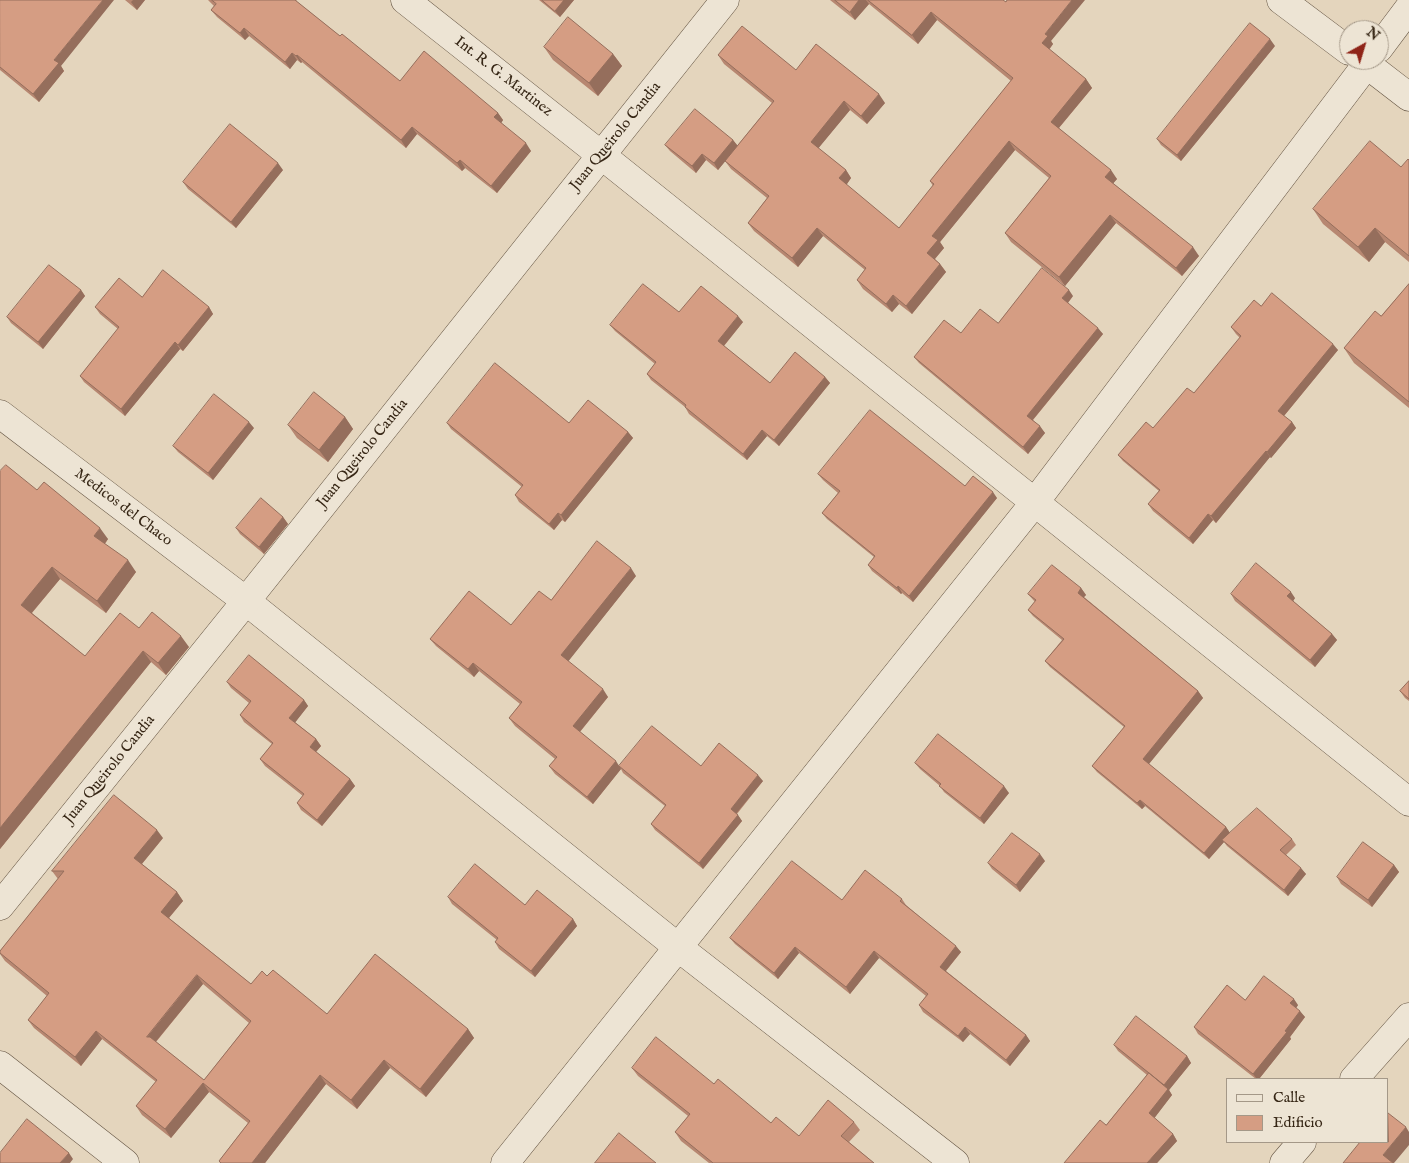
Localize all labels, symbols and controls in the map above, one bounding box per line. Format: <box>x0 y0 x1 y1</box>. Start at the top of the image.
north arrow <box>1339 20 1389 70</box>
text: N <box>1362 23 1383 45</box>
street label: Int. R. G. Martinez <box>450 33 556 121</box>
street label: Juan Queirolo Candia <box>567 79 665 195</box>
street label: Juan Queirolo Candia <box>314 396 412 512</box>
street label: Medicos del Chaco <box>71 465 175 551</box>
street label: Juan Queirolo Candia <box>61 712 159 828</box>
legend <box>1226 1078 1389 1143</box>
text: Calle <box>1273 1088 1305 1107</box>
text: Edificio <box>1273 1113 1323 1132</box>

